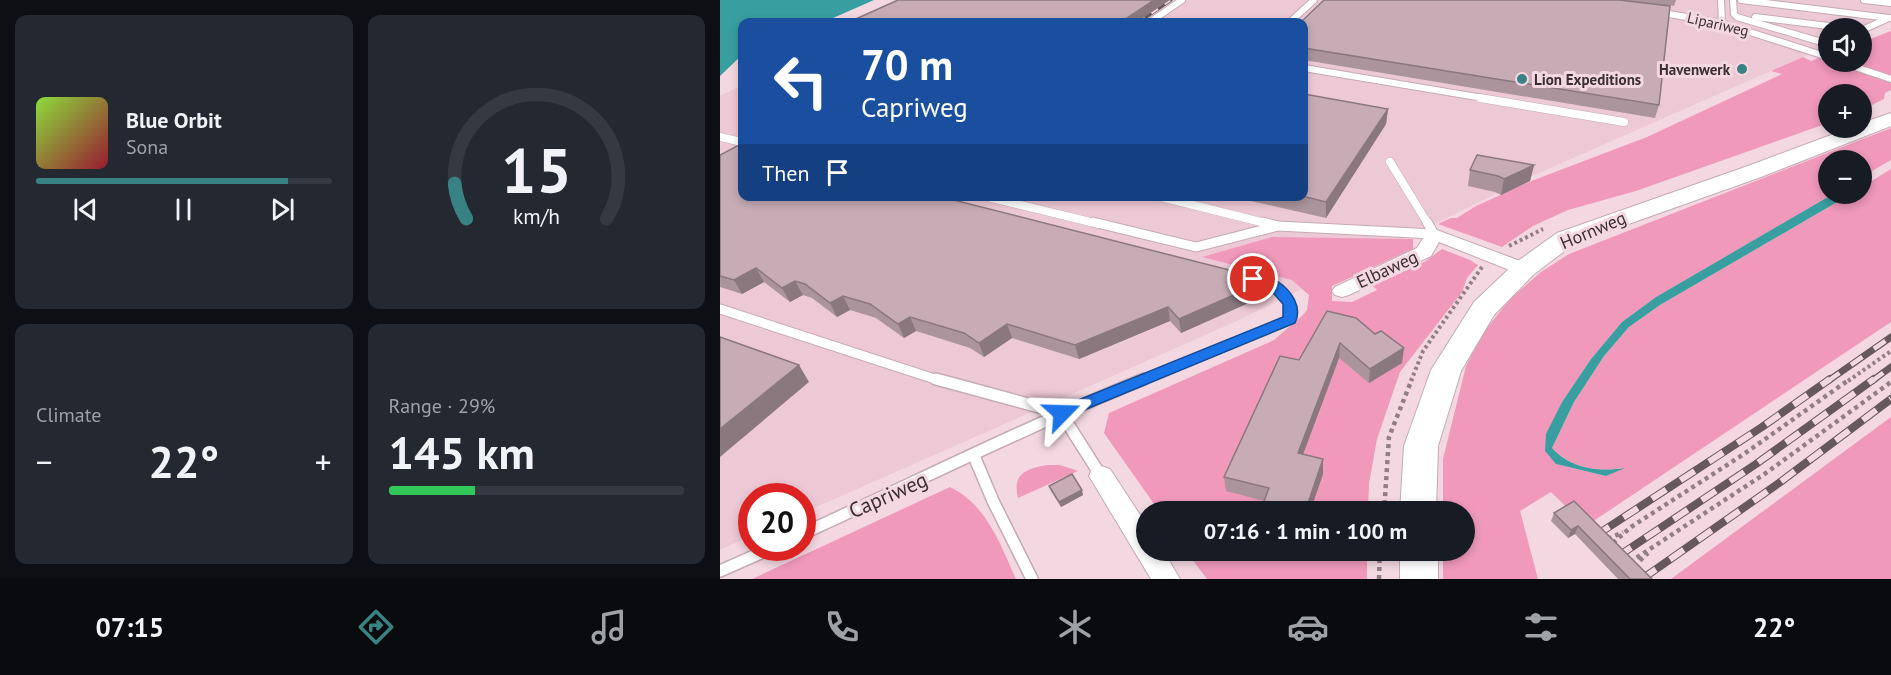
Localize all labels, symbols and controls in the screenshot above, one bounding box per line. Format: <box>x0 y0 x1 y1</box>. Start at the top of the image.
street label: Lipariweg <box>1685 8 1751 40</box>
map controls <box>1818 18 1872 204</box>
button: sound <box>1818 18 1872 72</box>
text: 70 m <box>861 37 953 92</box>
icon: left <box>762 42 840 120</box>
place label: Havenwerk <box>1659 60 1731 79</box>
marker: Havenwerk <box>1735 62 1749 76</box>
place label: Lion Expeditions <box>1534 70 1641 89</box>
marker: Lion Expeditions <box>1515 72 1529 86</box>
button: + <box>1818 84 1872 138</box>
text: Capriweg <box>861 90 968 124</box>
text: Blue Orbit <box>126 106 222 134</box>
text: 15 <box>501 129 572 210</box>
text: Sona <box>126 134 168 160</box>
button: − <box>1818 150 1872 204</box>
icon: arrive <box>821 156 854 189</box>
text: Then <box>762 159 809 187</box>
icon: previous <box>69 193 102 226</box>
icon: pause <box>167 193 200 226</box>
icon: next <box>266 193 299 226</box>
text: km/h <box>513 202 560 230</box>
street label: Hornweg <box>1557 206 1629 254</box>
street label: Elbaweg <box>1353 245 1421 293</box>
pin <box>1227 253 1278 304</box>
icon: arrive <box>1236 262 1269 295</box>
position arrow <box>1030 381 1094 445</box>
text: Range · 29% <box>389 393 495 419</box>
text: Climate <box>36 402 102 428</box>
text: 145 km <box>389 423 535 481</box>
text: 22° <box>148 432 219 490</box>
text: − <box>36 440 53 483</box>
text: + <box>315 440 331 483</box>
street label: Capriweg <box>845 466 931 524</box>
speed limit sign: 20 <box>738 483 816 561</box>
text: 07:16 · 1 min · 100 m <box>1204 517 1407 545</box>
icon: directions <box>355 606 397 648</box>
icon: music <box>588 606 630 648</box>
icon: phone <box>821 606 863 648</box>
icon: climate <box>1054 606 1096 648</box>
icon: car <box>1287 606 1329 648</box>
icon: filters <box>1520 606 1562 648</box>
text: 07:15 <box>96 610 164 644</box>
text: 22° <box>1753 610 1795 644</box>

